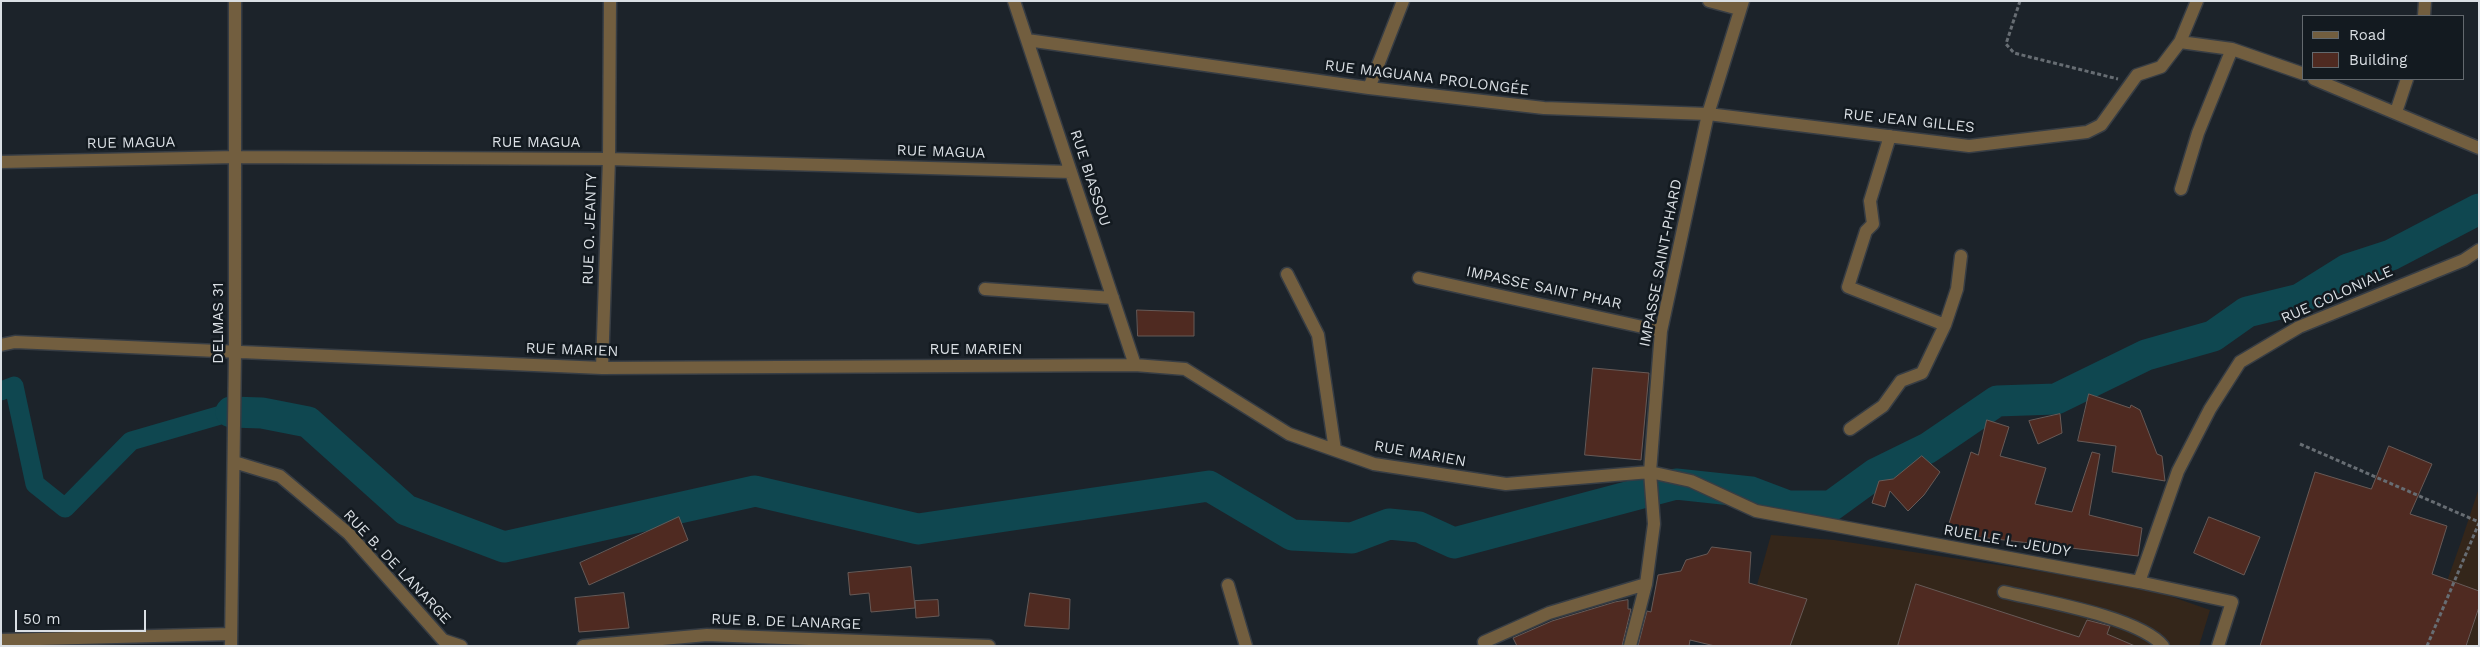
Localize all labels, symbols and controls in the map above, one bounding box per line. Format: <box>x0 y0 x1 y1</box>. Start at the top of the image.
legend <box>2302 15 2465 80</box>
text: Road <box>2349 26 2386 44</box>
text: Building <box>2349 51 2407 69</box>
street label: RUE MAGUANA PROLONGÉE <box>1324 57 1530 99</box>
street label: RUE JEAN GILLES <box>1843 105 1975 137</box>
street label: RUE BIASSOU <box>1066 127 1114 229</box>
street label: RUE MAGUA <box>87 133 175 153</box>
street label: RUE MAGUA <box>492 134 580 152</box>
street label: RUE MAGUA <box>896 141 986 163</box>
street label: RUE O. JEANTY <box>579 173 601 285</box>
street label: IMPASSE SAINT-PHARD <box>1636 178 1686 348</box>
street label: RUE COLONIALE <box>2278 262 2396 328</box>
street label: IMPASSE SAINT PHAR <box>1465 263 1623 313</box>
street label: DELMAS 31 <box>210 282 228 364</box>
street label: RUE MARIEN <box>525 339 619 361</box>
street label: RUE MARIEN <box>930 341 1022 359</box>
street label: RUE MARIEN <box>1373 437 1467 471</box>
street label: RUE B. DE LANARGE <box>339 506 455 628</box>
street label: RUELLE L. JEUDY <box>1942 521 2072 561</box>
scale bar <box>18 600 149 632</box>
text: 50 m <box>23 610 60 628</box>
street label: RUE B. DE LANARGE <box>711 610 861 634</box>

